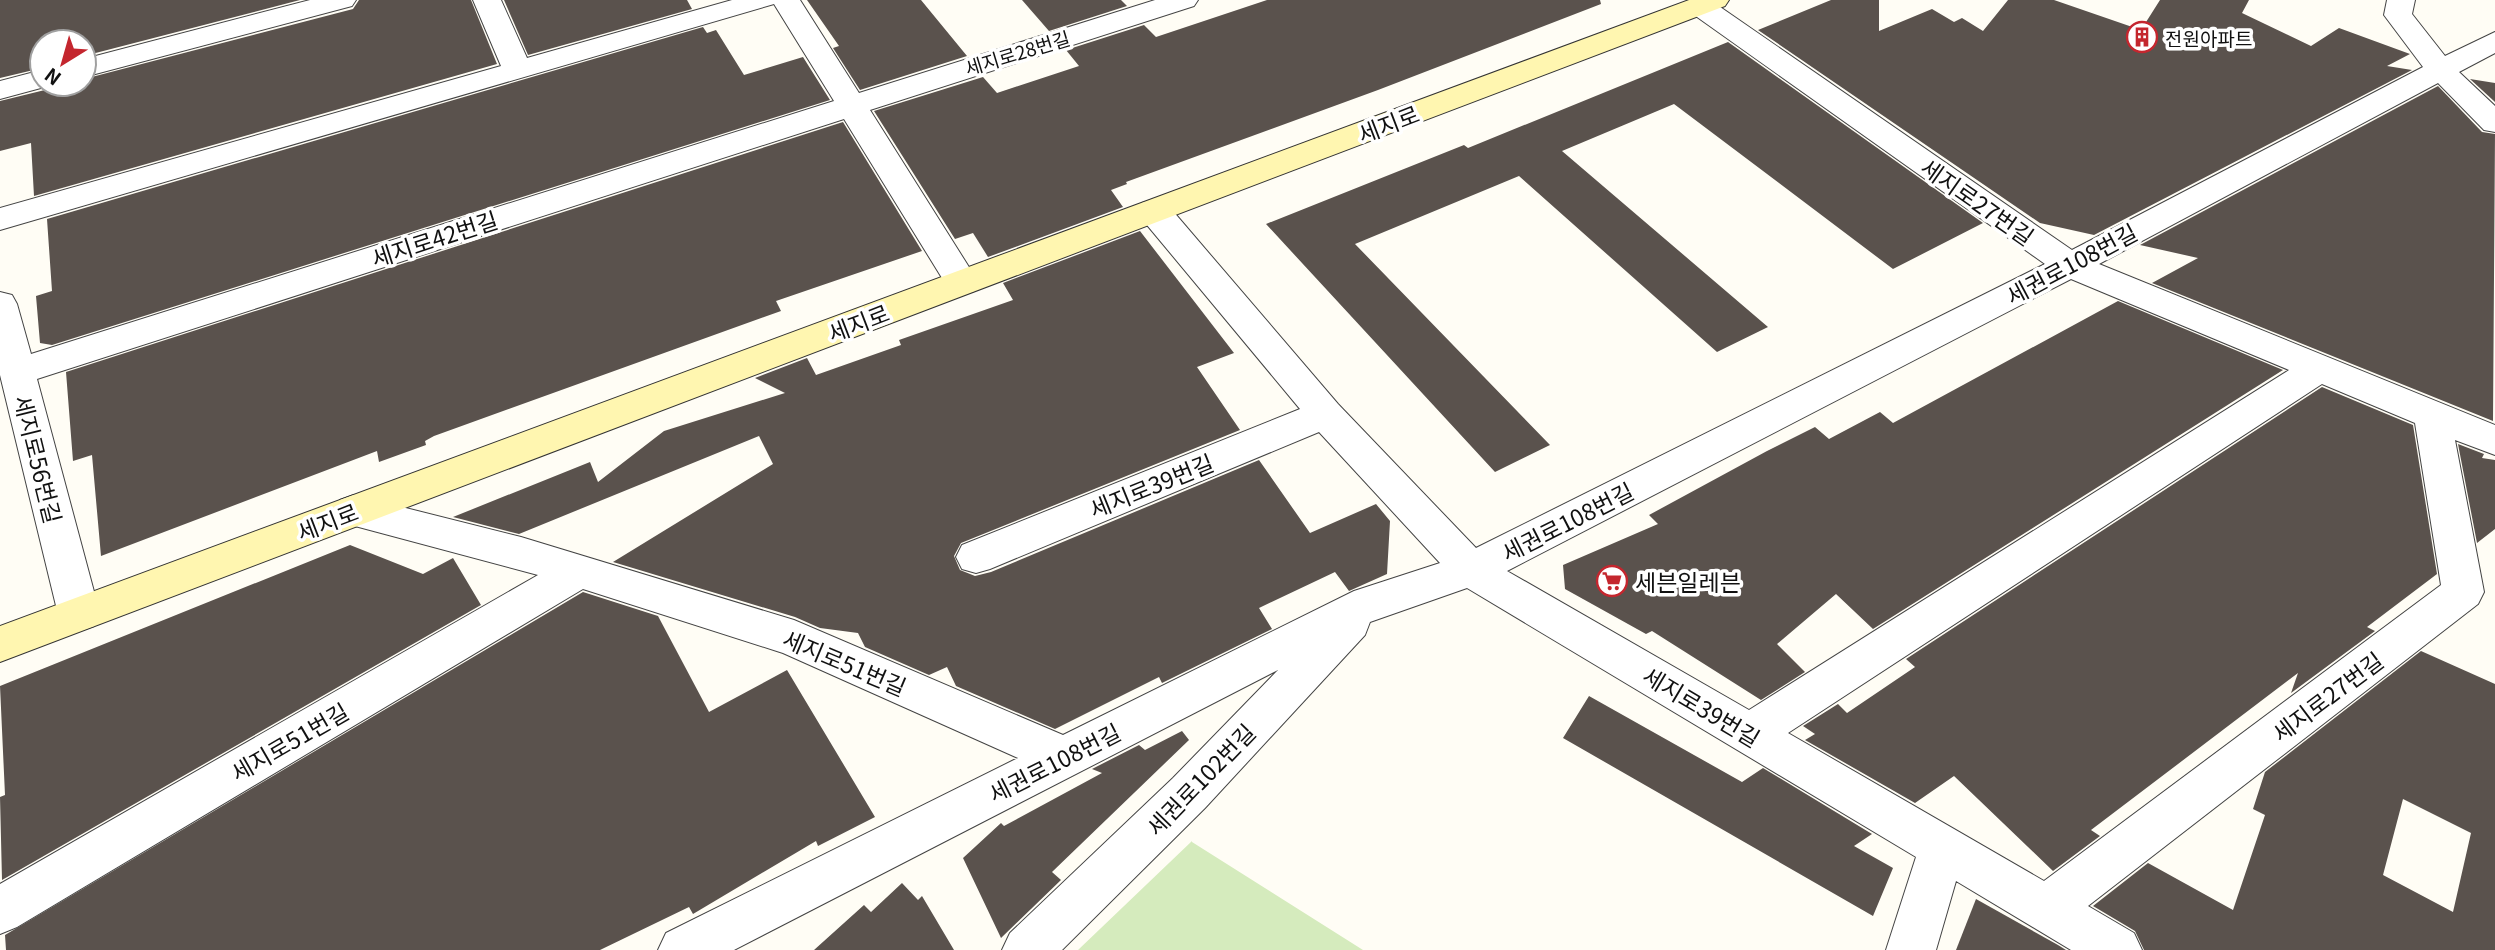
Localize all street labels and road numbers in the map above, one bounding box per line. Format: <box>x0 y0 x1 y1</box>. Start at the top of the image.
street label: 세지로28번길 <box>961 23 1073 81</box>
street label: 세지로 <box>1352 96 1424 150</box>
street label: 세지로27번길 <box>1914 149 2042 253</box>
street label: 세지로42번길 <box>366 202 502 274</box>
street label: 세권로108번길 <box>1999 214 2143 312</box>
street label: 세지로 <box>822 295 894 349</box>
street label: 세지로56번길 <box>7 391 71 527</box>
street label: 세지로39번길 <box>1084 445 1218 525</box>
street label: 세권로108번길 <box>1495 473 1639 569</box>
street label: 세지로 <box>291 494 363 548</box>
street label: 세지로51번길 <box>778 621 912 703</box>
street label: 세지로27번길 <box>2264 643 2390 749</box>
street label: 세지로39번길 <box>1637 658 1767 754</box>
street label: 세지로51번길 <box>224 693 354 789</box>
street label: 세권로108번길 <box>982 714 1126 810</box>
street label: 세권로102번길 <box>1138 715 1262 843</box>

